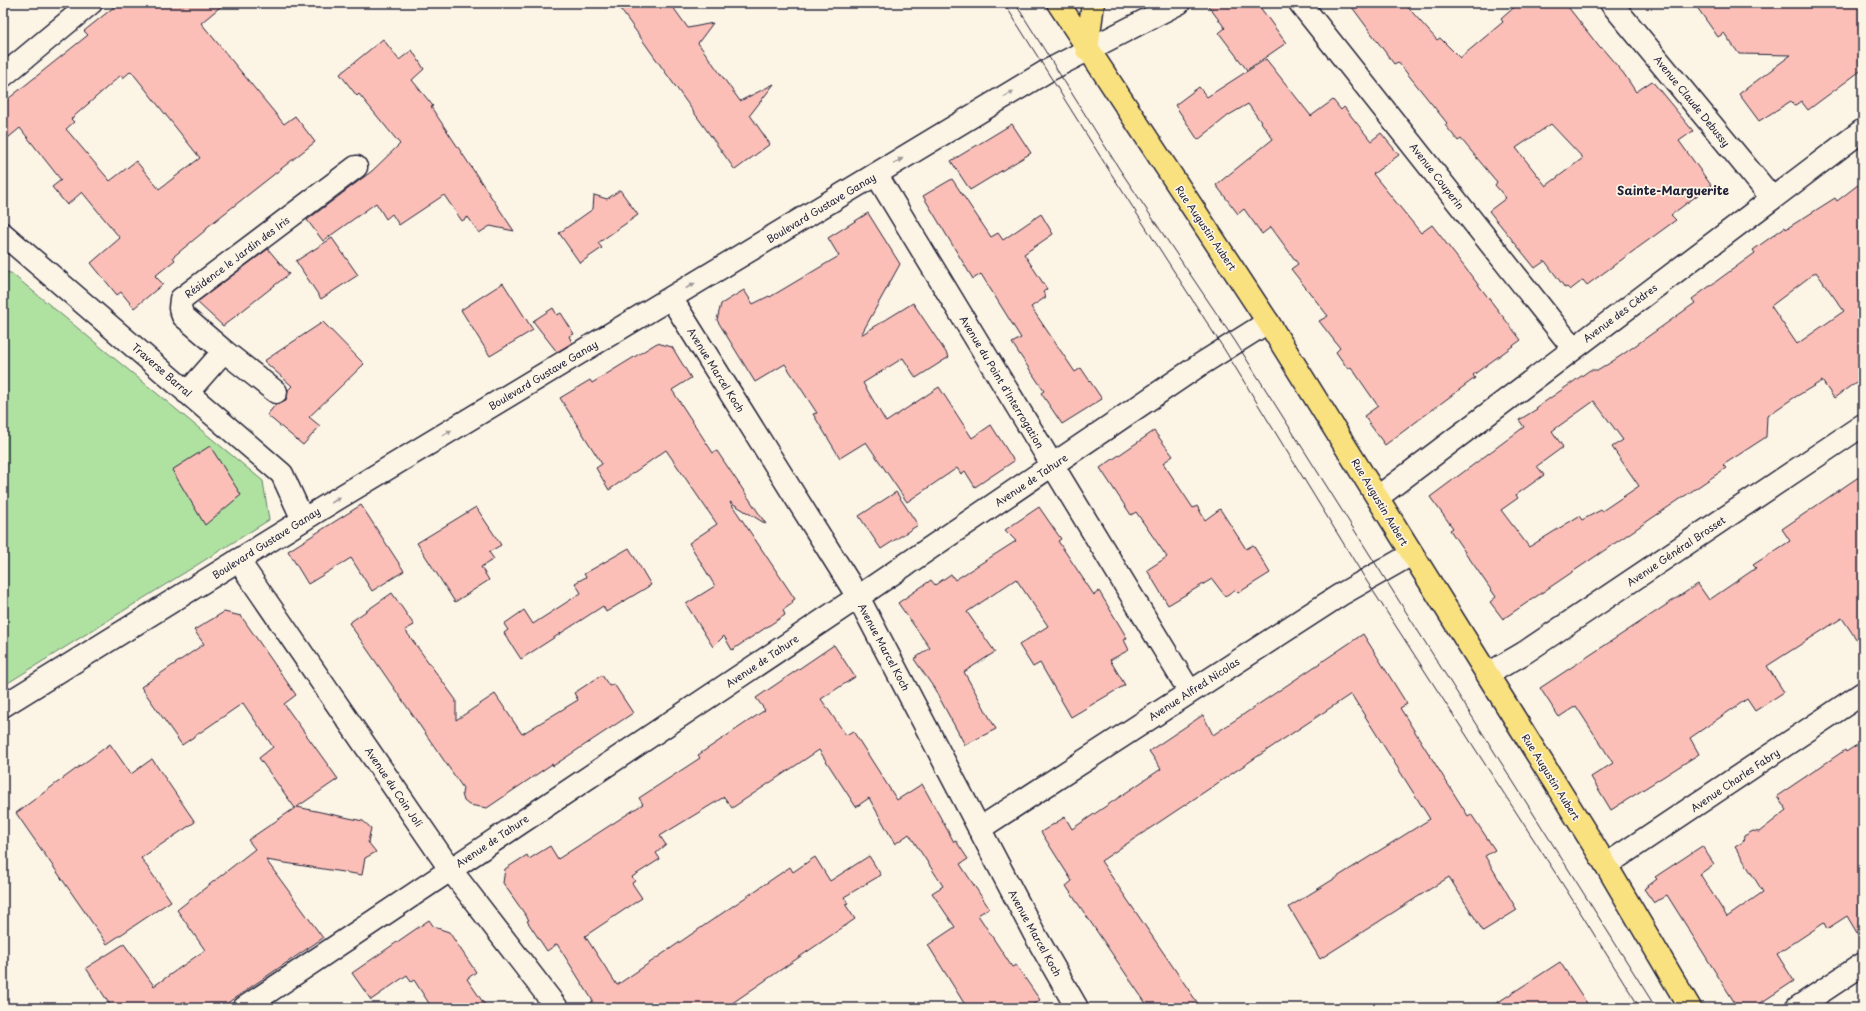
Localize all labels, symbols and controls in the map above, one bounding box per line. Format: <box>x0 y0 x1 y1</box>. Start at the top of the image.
street label: Avenue Claude Debussy <box>1651 52 1734 150</box>
one-way arrow <box>1003 91 1015 98</box>
street label: Avenue Couperin <box>1407 139 1468 212</box>
one-way arrow <box>892 158 904 165</box>
street label: Boulevard Gustave Ganay <box>763 169 878 246</box>
district label: Sainte-Marguerite <box>1617 181 1729 199</box>
street label: Rue Augustin Aubert <box>1172 182 1240 273</box>
street label: Résidence le Jardin des Iris <box>181 212 293 301</box>
street label: Avenue des Cèdres <box>1579 279 1660 345</box>
one-way arrow <box>684 282 696 289</box>
street label: Avenue du Point d'Interrogation <box>957 313 1048 451</box>
street label: Avenue Marcel Koch <box>684 325 749 415</box>
street label: Boulevard Gustave Ganay <box>485 336 600 413</box>
street label: Traverse Barral <box>129 339 196 400</box>
one-way arrow <box>441 429 453 436</box>
street label: Avenue de Tahure <box>991 449 1071 510</box>
street label: Rue Augustin Aubert <box>1348 455 1412 548</box>
one-way arrow <box>331 496 341 504</box>
street label: Boulevard Gustave Ganay <box>209 503 323 582</box>
street label: Avenue Général Brosset <box>1623 512 1728 589</box>
street label: Avenue Marcel Koch <box>855 600 914 693</box>
street label: Avenue de Tahure <box>722 630 802 691</box>
street label: Avenue Alfred Nicolas <box>1145 653 1243 724</box>
street label: Rue Augustin Aubert <box>1519 731 1584 823</box>
street label: Avenue du Coin Joli <box>362 744 427 830</box>
street label: Avenue Charles Fabry <box>1687 744 1782 815</box>
street label: Avenue de Tahure <box>452 810 532 871</box>
street label: Avenue Marcel Koch <box>1005 887 1066 979</box>

